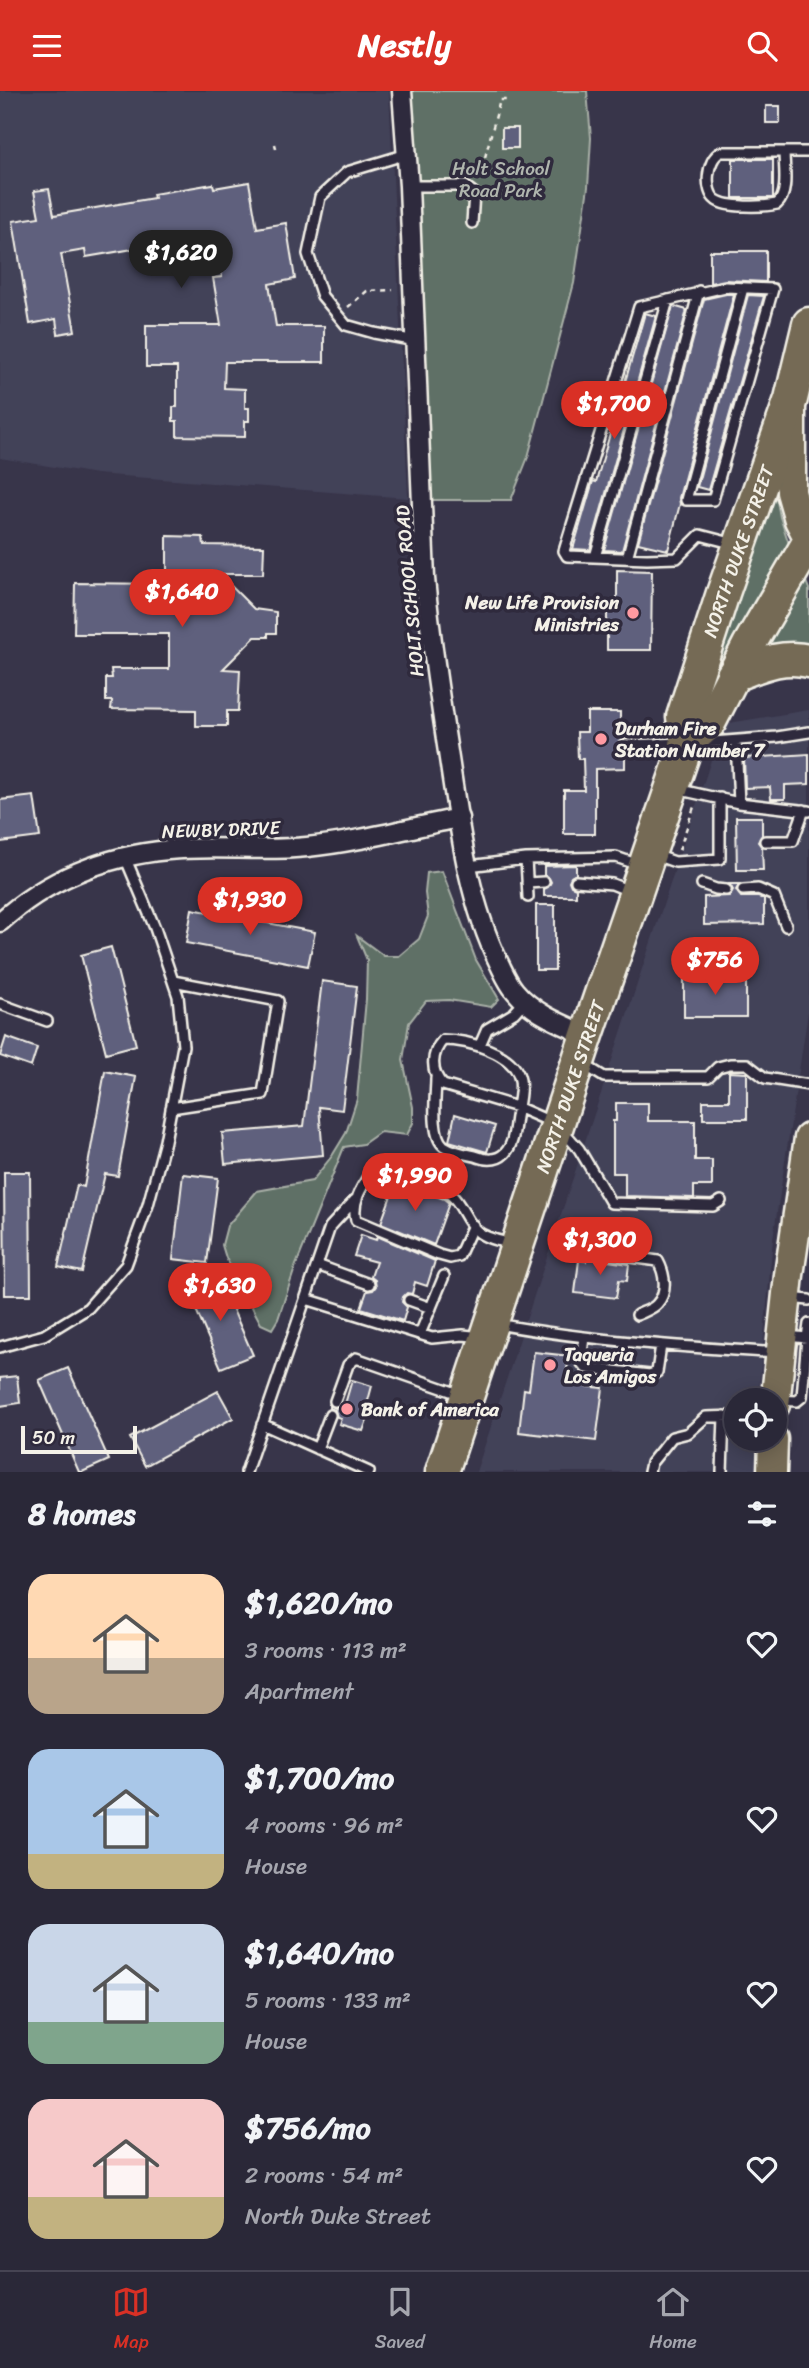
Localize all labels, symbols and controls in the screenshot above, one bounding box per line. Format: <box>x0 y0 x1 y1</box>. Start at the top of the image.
text: Nestly <box>358 17 451 74</box>
icon: menu <box>28 27 66 65</box>
icon: search <box>743 27 781 65</box>
park label: Holt School Road Park <box>452 152 551 207</box>
pin: $1,620 <box>124 231 238 290</box>
text: $1,620 <box>145 232 217 273</box>
pin: $1,700 <box>557 381 671 441</box>
text: $1,700 <box>577 383 651 424</box>
street label: NORTH DUKE STREET <box>694 459 784 642</box>
street label: HOLT SCHOOL ROAD <box>386 503 433 678</box>
pin: $1,640 <box>125 569 239 629</box>
text: $1,640 <box>145 571 219 612</box>
place label: New Life Provision Ministries <box>464 586 620 641</box>
marker: New Life Provision Ministries <box>625 605 641 621</box>
place label: Durham Fire Station Number 7 <box>614 712 767 767</box>
marker: Durham Fire Station Number 7 <box>593 731 609 747</box>
street label: NEWBY DRIVE <box>161 811 282 848</box>
pin: $1,930 <box>193 877 307 937</box>
text: $1,930 <box>214 879 286 920</box>
pin: $756 <box>674 937 756 997</box>
text: $756 <box>687 939 743 980</box>
street label: NORTH DUKE STREET <box>526 994 615 1178</box>
pin: $1,990 <box>358 1153 472 1213</box>
text: $1,990 <box>378 1155 452 1196</box>
pin: $1,300 <box>543 1217 657 1277</box>
text: $1,300 <box>563 1219 637 1260</box>
pin: $1,630 <box>163 1263 277 1323</box>
text: $1,630 <box>184 1265 256 1306</box>
place label: Taqueria Los Amigos <box>564 1338 657 1393</box>
marker: Taqueria Los Amigos <box>542 1357 558 1373</box>
map controls <box>724 1388 787 1451</box>
button: locate <box>724 1388 787 1451</box>
place label: Bank of America <box>361 1393 499 1426</box>
marker: Bank of America <box>339 1401 355 1417</box>
text: 50 m <box>32 1421 75 1454</box>
scale bar <box>21 1423 136 1455</box>
text: 8 homes <box>28 1487 136 1541</box>
icon: filters <box>743 1495 781 1533</box>
text: $1,620/mo <box>245 1576 393 1630</box>
icon: home <box>84 1602 168 1686</box>
icon: heart <box>743 1625 781 1663</box>
text: 3 rooms · 113 m² <box>245 1630 407 1671</box>
text: Apartment <box>245 1671 354 1712</box>
text: $1,700/mo <box>245 1751 394 1805</box>
icon: home <box>84 1777 168 1861</box>
icon: heart <box>743 1800 781 1838</box>
text: 4 rooms · 96 m² <box>245 1805 403 1846</box>
text: House <box>245 1846 307 1887</box>
text: $1,640/mo <box>245 1926 394 1980</box>
icon: home <box>84 1952 168 2036</box>
icon: heart <box>743 1975 781 2013</box>
text: 5 rooms · 133 m² <box>245 1980 411 2021</box>
text: House <box>245 2021 307 2062</box>
text: $756/mo <box>245 2101 371 2155</box>
icon: home <box>84 2127 168 2211</box>
icon: heart <box>743 2150 781 2188</box>
text: 2 rooms · 54 m² <box>245 2155 403 2196</box>
text: North Duke Street <box>245 2196 431 2237</box>
tab: Map <box>112 2283 150 2358</box>
tab: Saved <box>375 2283 425 2358</box>
tab: Home <box>649 2283 697 2358</box>

